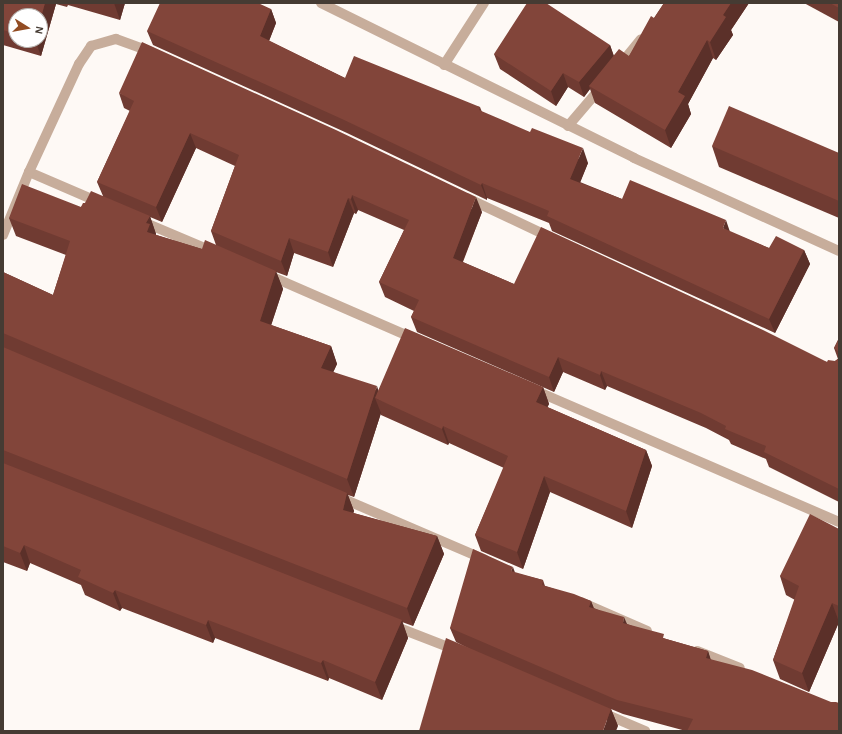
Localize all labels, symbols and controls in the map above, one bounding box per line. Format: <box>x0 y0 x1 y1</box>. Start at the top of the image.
north arrow <box>8 8 48 48</box>
text: N <box>33 25 45 35</box>

